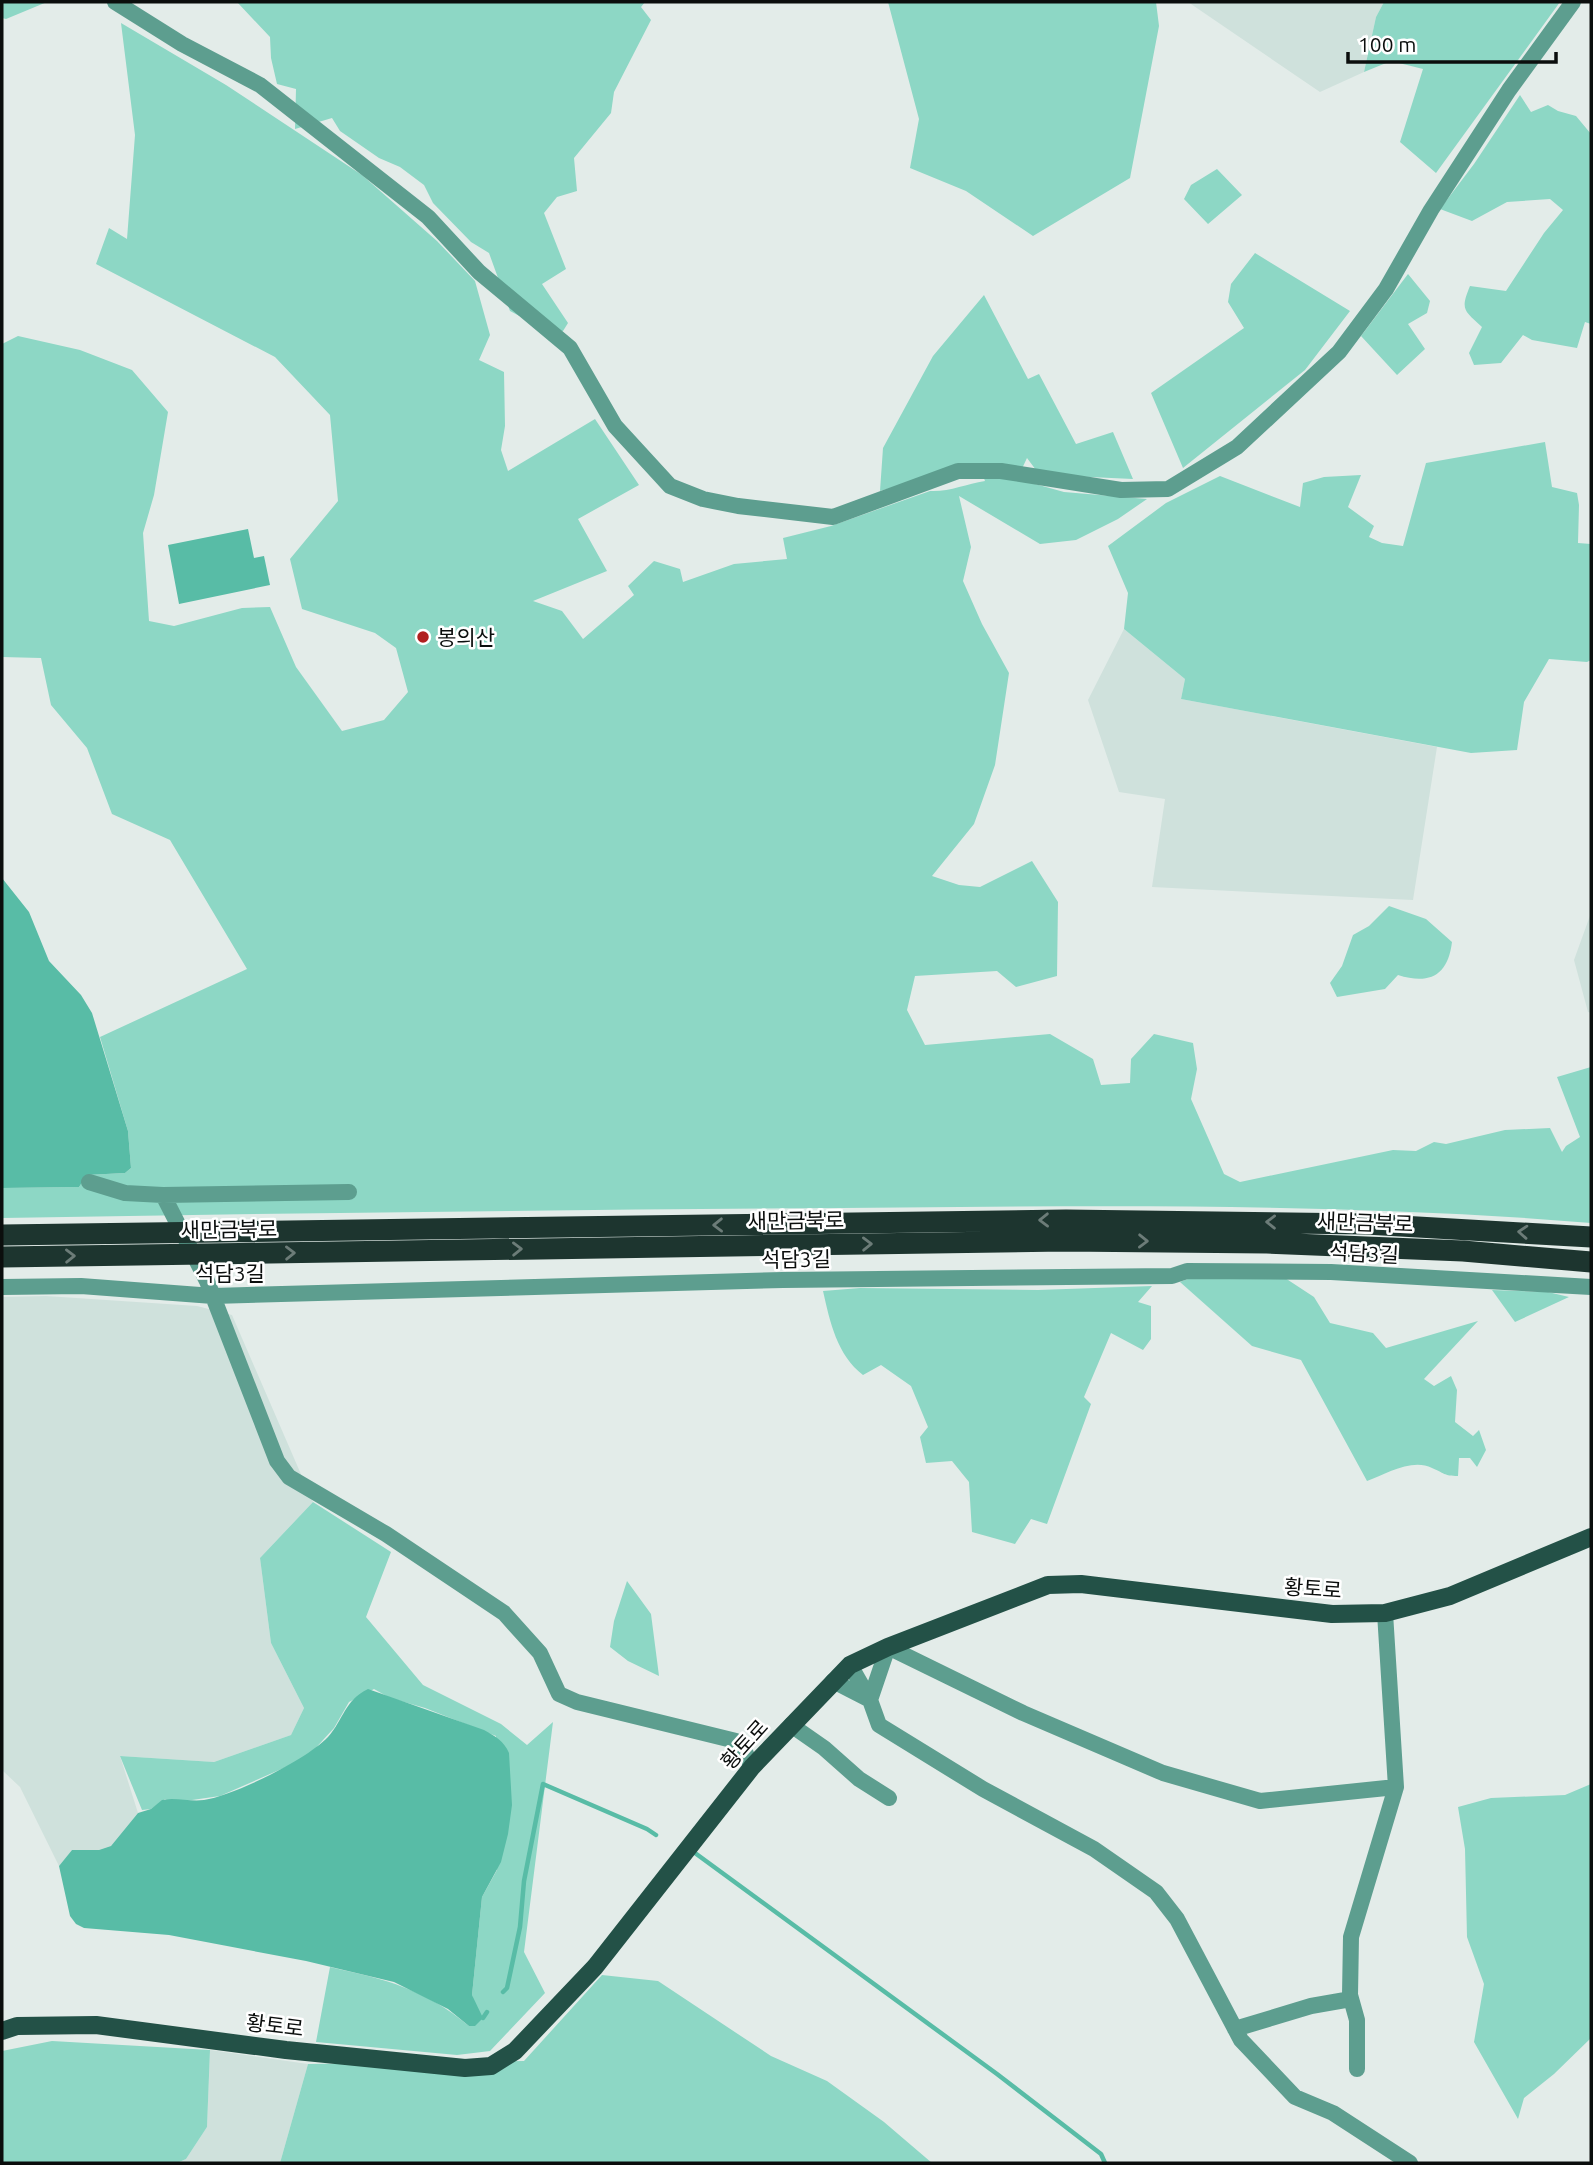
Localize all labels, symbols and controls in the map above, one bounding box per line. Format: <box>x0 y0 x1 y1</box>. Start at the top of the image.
scale bar <box>1348 21 1556 65</box>
text: 100 m <box>1358 32 1416 56</box>
place label: 봉의산 <box>437 625 495 649</box>
marker: 봉의산 <box>415 629 431 645</box>
street label: 새만금북로 <box>747 1207 845 1233</box>
street label: 새만금북로 <box>1316 1208 1414 1236</box>
one-way arrow <box>1038 1212 1049 1228</box>
one-way arrow <box>1266 1215 1277 1230</box>
street label: 새만금북로 <box>180 1216 278 1242</box>
one-way arrow <box>713 1217 723 1233</box>
one-way arrow <box>1517 1225 1528 1240</box>
one-way arrow <box>1139 1233 1149 1249</box>
one-way arrow <box>862 1236 873 1251</box>
street label: 석담3길 <box>1329 1239 1399 1267</box>
one-way arrow <box>512 1241 523 1257</box>
one-way arrow <box>285 1245 295 1261</box>
street label: 석담3길 <box>761 1246 831 1272</box>
one-way arrow <box>65 1249 76 1264</box>
street label: 석담3길 <box>195 1261 265 1285</box>
street label: 황토로 <box>1283 1574 1343 1602</box>
street label: 황토로 <box>716 1714 772 1774</box>
street label: 황토로 <box>245 2010 305 2040</box>

